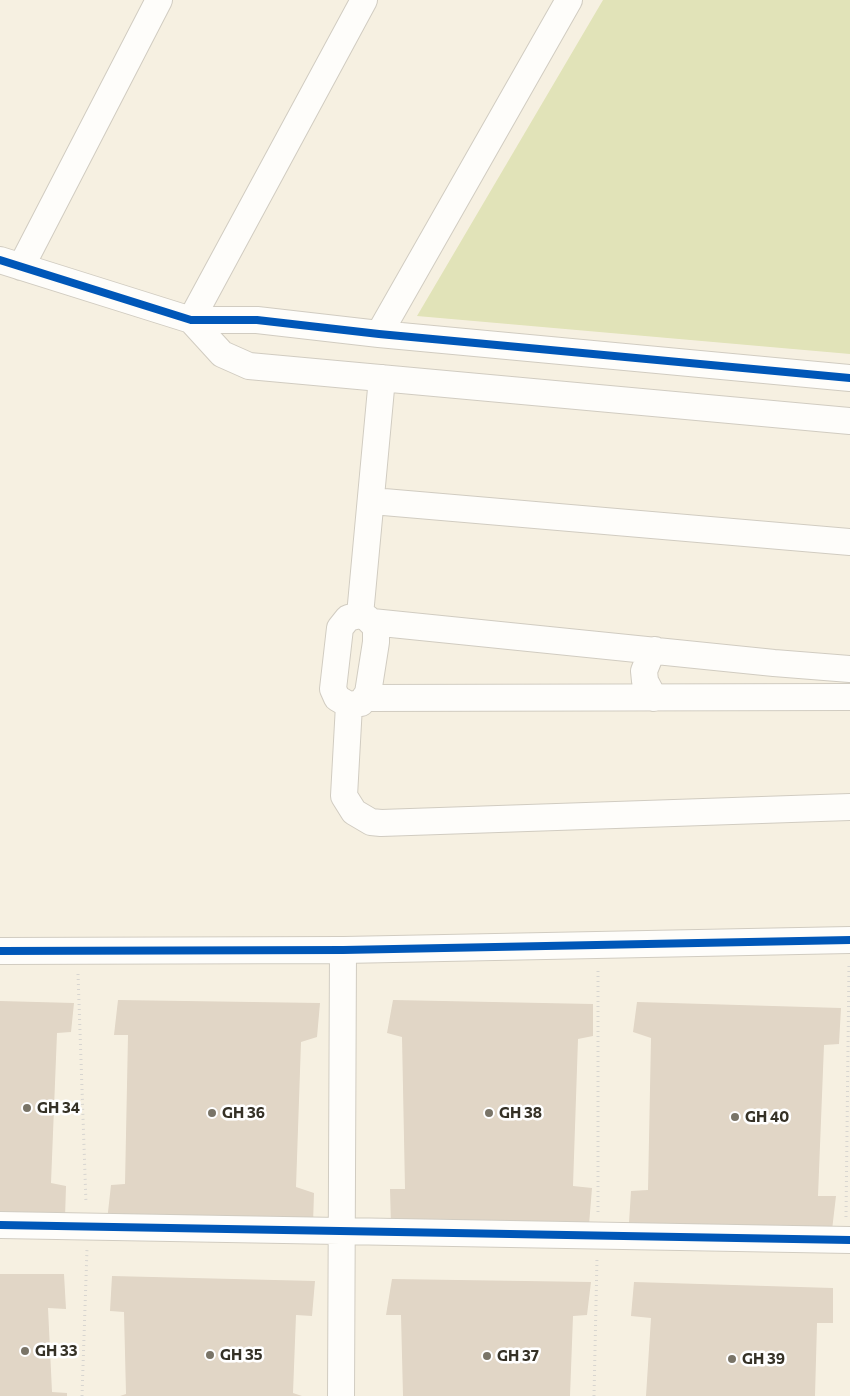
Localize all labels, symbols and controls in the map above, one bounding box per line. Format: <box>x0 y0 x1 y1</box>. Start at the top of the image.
place label: GH 34 <box>37 1099 80 1117</box>
marker: GH 34 <box>21 1102 33 1114</box>
place label: GH 36 <box>222 1104 265 1122</box>
place label: GH 38 <box>499 1104 542 1122</box>
marker: GH 36 <box>206 1107 218 1119</box>
marker: GH 38 <box>483 1107 495 1119</box>
place label: GH 40 <box>745 1108 789 1126</box>
marker: GH 40 <box>729 1111 741 1123</box>
place label: GH 33 <box>35 1342 77 1360</box>
marker: GH 33 <box>19 1345 31 1357</box>
place label: GH 35 <box>220 1346 263 1364</box>
place label: GH 37 <box>497 1347 539 1365</box>
marker: GH 35 <box>204 1349 216 1361</box>
marker: GH 37 <box>481 1350 493 1362</box>
place label: GH 39 <box>742 1350 785 1368</box>
marker: GH 39 <box>726 1353 738 1365</box>

